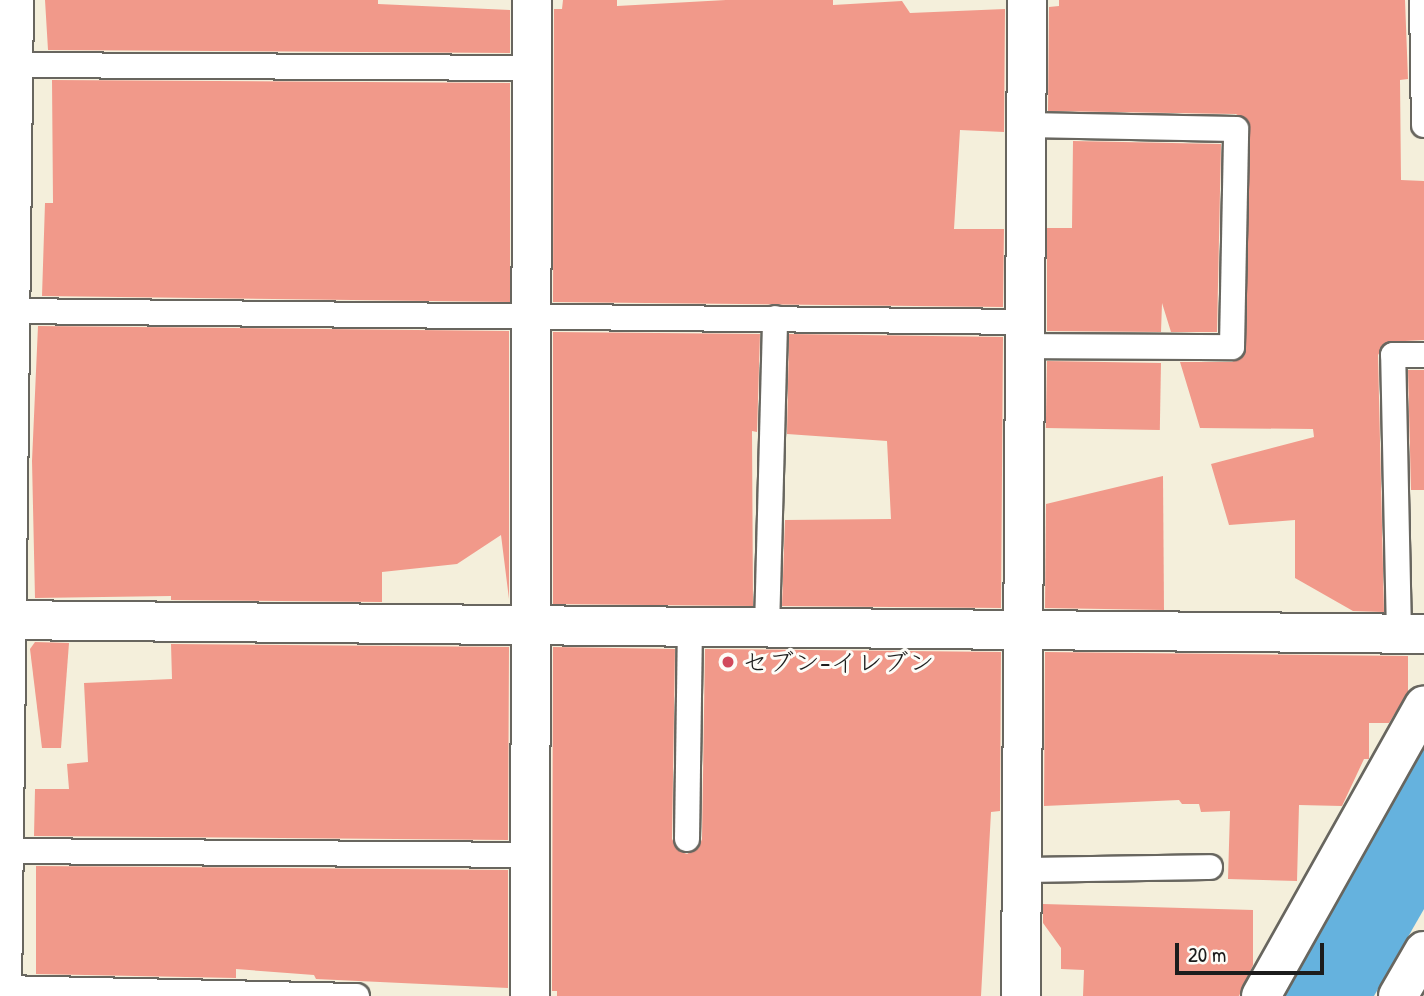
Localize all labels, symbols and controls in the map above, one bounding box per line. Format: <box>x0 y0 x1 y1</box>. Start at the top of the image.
place label: セブン-イレブン <box>742 646 935 678</box>
marker: セブン-イレブン <box>720 654 736 670</box>
scale bar <box>1179 930 1328 974</box>
text: 20 m <box>1188 940 1226 969</box>

